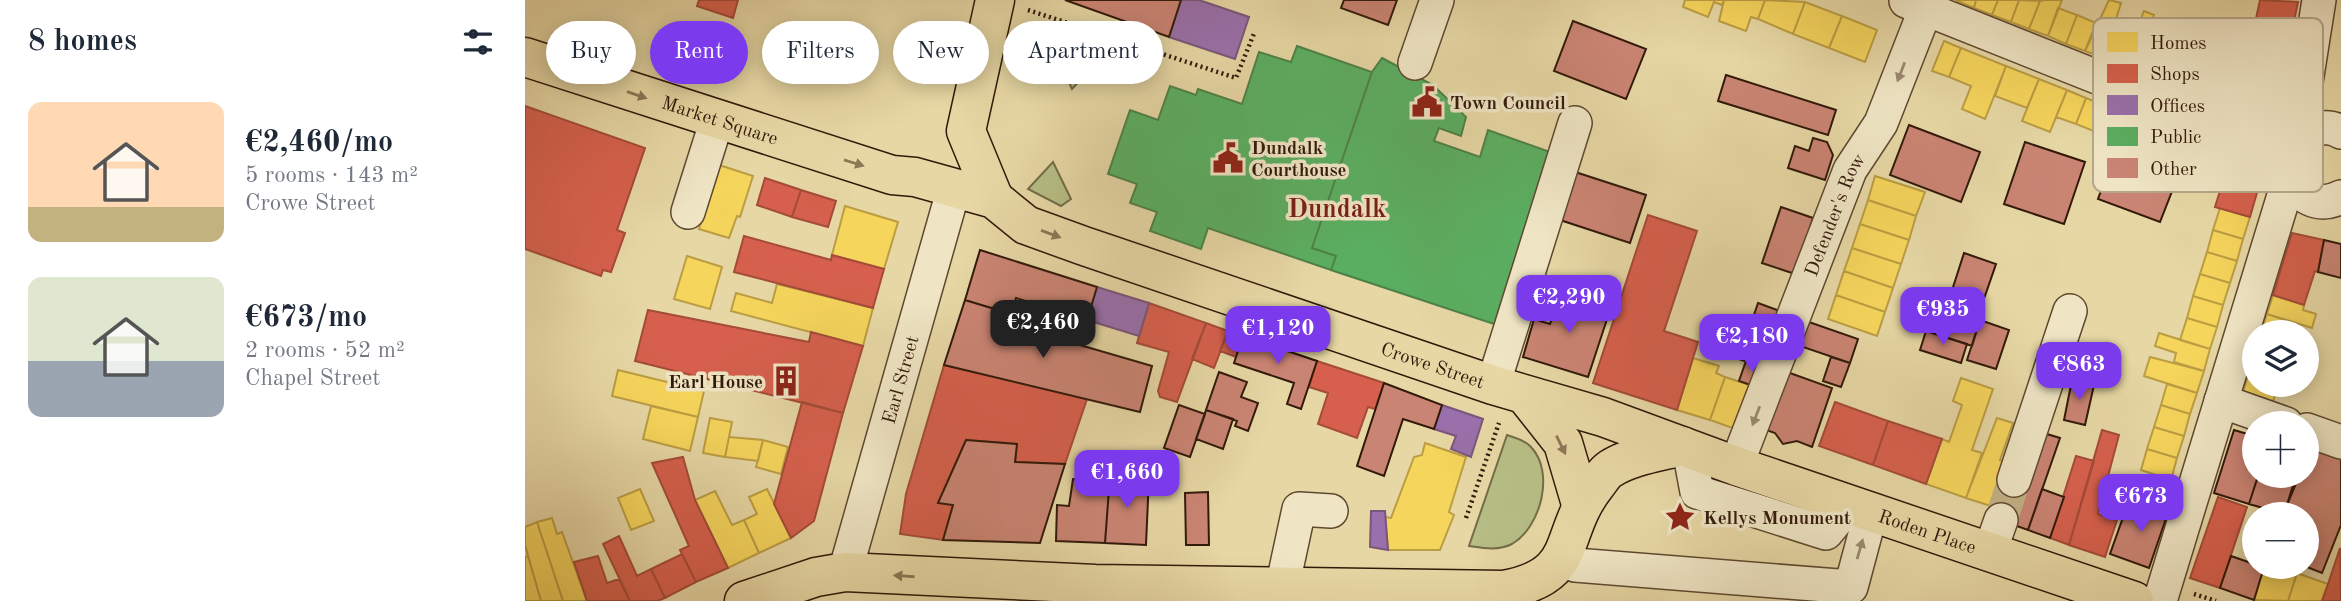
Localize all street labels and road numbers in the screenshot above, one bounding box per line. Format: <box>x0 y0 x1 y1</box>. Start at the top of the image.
street label: Market Square <box>659 95 780 150</box>
street label: Defender's Row <box>1803 151 1870 279</box>
street label: Earl Street <box>880 334 924 427</box>
street label: Crowe Street <box>1378 341 1486 393</box>
street label: Roden Place <box>1875 508 1978 559</box>

